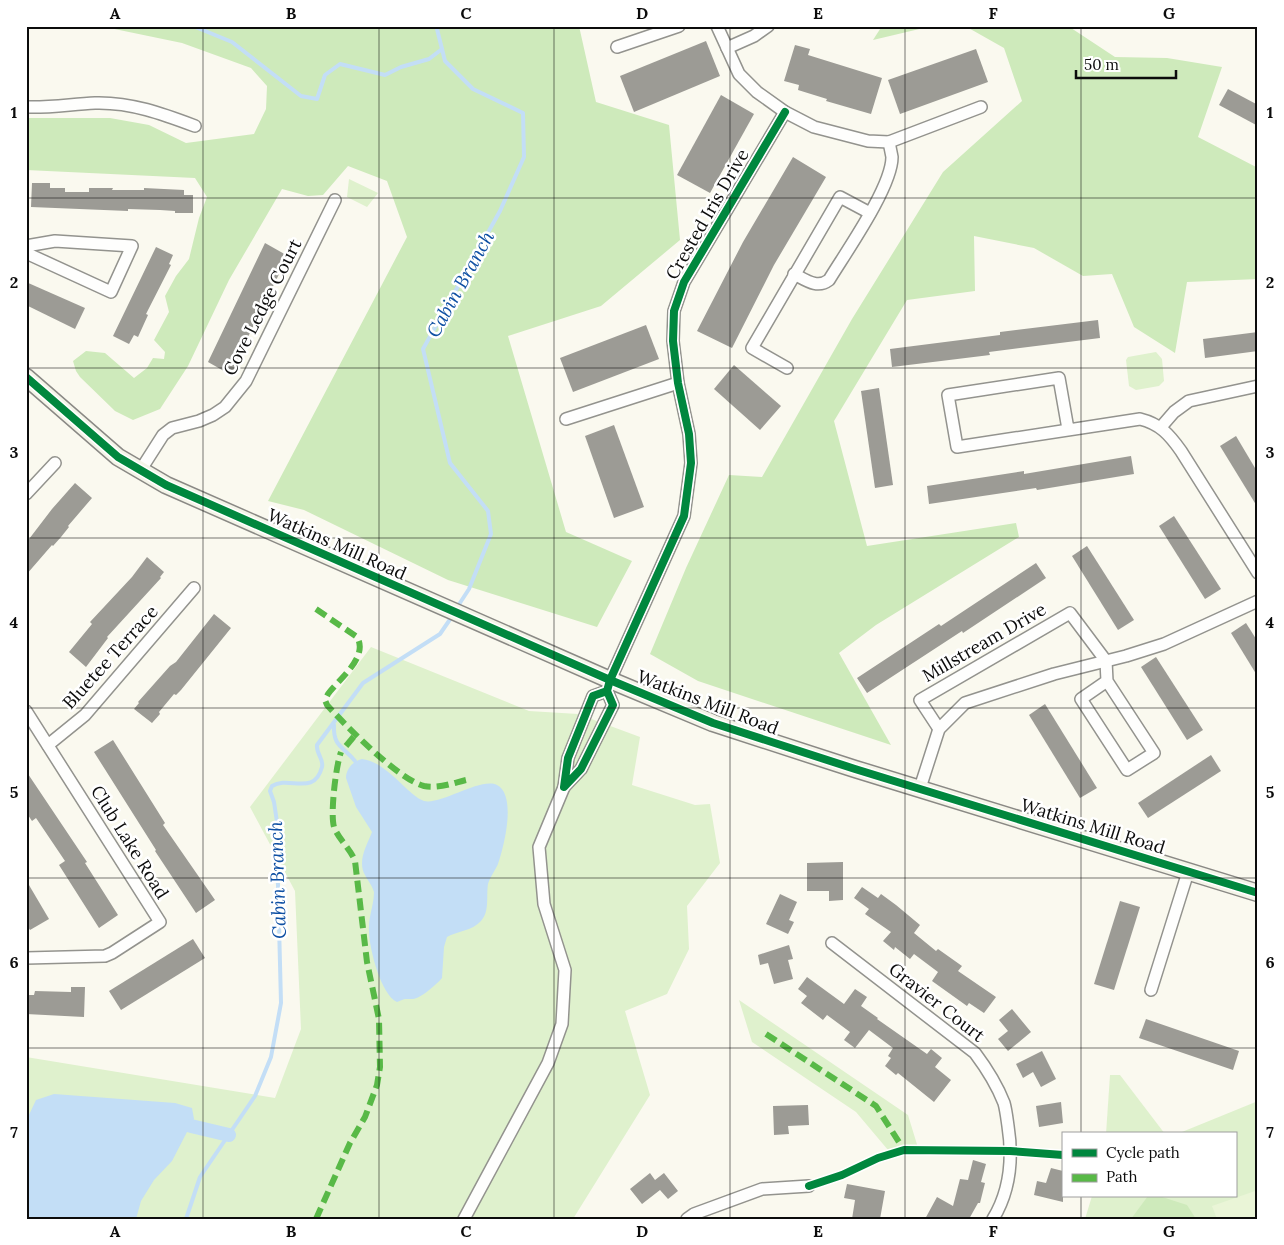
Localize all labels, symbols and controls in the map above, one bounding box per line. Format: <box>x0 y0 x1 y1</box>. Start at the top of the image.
text: A <box>110 3 121 23</box>
text: B <box>286 3 297 23</box>
text: C <box>460 3 472 23</box>
text: D <box>636 3 648 23</box>
text: E <box>813 3 823 23</box>
text: F <box>988 3 998 23</box>
text: G <box>1163 3 1175 23</box>
scale bar <box>1076 48 1176 80</box>
text: 50 m <box>1084 55 1119 74</box>
text: 1 <box>11 102 17 122</box>
text: 1 <box>1267 102 1273 122</box>
street label: Crested Iris Drive <box>660 144 754 284</box>
water label: Cabin Branch <box>421 226 499 341</box>
street label: Cove Ledge Court <box>218 235 306 379</box>
text: 2 <box>10 272 18 292</box>
text: 2 <box>1266 272 1274 292</box>
text: 3 <box>10 442 19 462</box>
text: 3 <box>1266 442 1275 462</box>
street label: Watkins Mill Road <box>264 503 410 585</box>
street label: Millstream Drive <box>918 597 1050 687</box>
street label: Bluetee Terrace <box>57 600 163 714</box>
text: 4 <box>10 612 19 632</box>
text: 4 <box>1266 612 1275 632</box>
street label: Watkins Mill Road <box>634 664 782 740</box>
street label: Club Lake Road <box>86 781 174 903</box>
text: 5 <box>10 782 19 802</box>
text: 5 <box>1266 782 1275 802</box>
street label: Watkins Mill Road <box>1018 793 1168 859</box>
water label: Cabin Branch <box>263 820 291 939</box>
text: 6 <box>9 952 19 972</box>
text: 6 <box>1265 952 1275 972</box>
street label: Gravier Court <box>884 957 990 1047</box>
text: 7 <box>10 1122 18 1142</box>
text: 7 <box>1266 1122 1274 1142</box>
legend <box>1062 1132 1236 1198</box>
text: Cycle path <box>1106 1143 1180 1162</box>
text: Path <box>1106 1167 1137 1186</box>
text: A <box>110 1221 121 1241</box>
text: B <box>286 1221 297 1241</box>
text: C <box>460 1221 472 1241</box>
text: D <box>636 1221 648 1241</box>
text: E <box>813 1221 823 1241</box>
text: F <box>988 1221 998 1241</box>
text: G <box>1163 1221 1175 1241</box>

